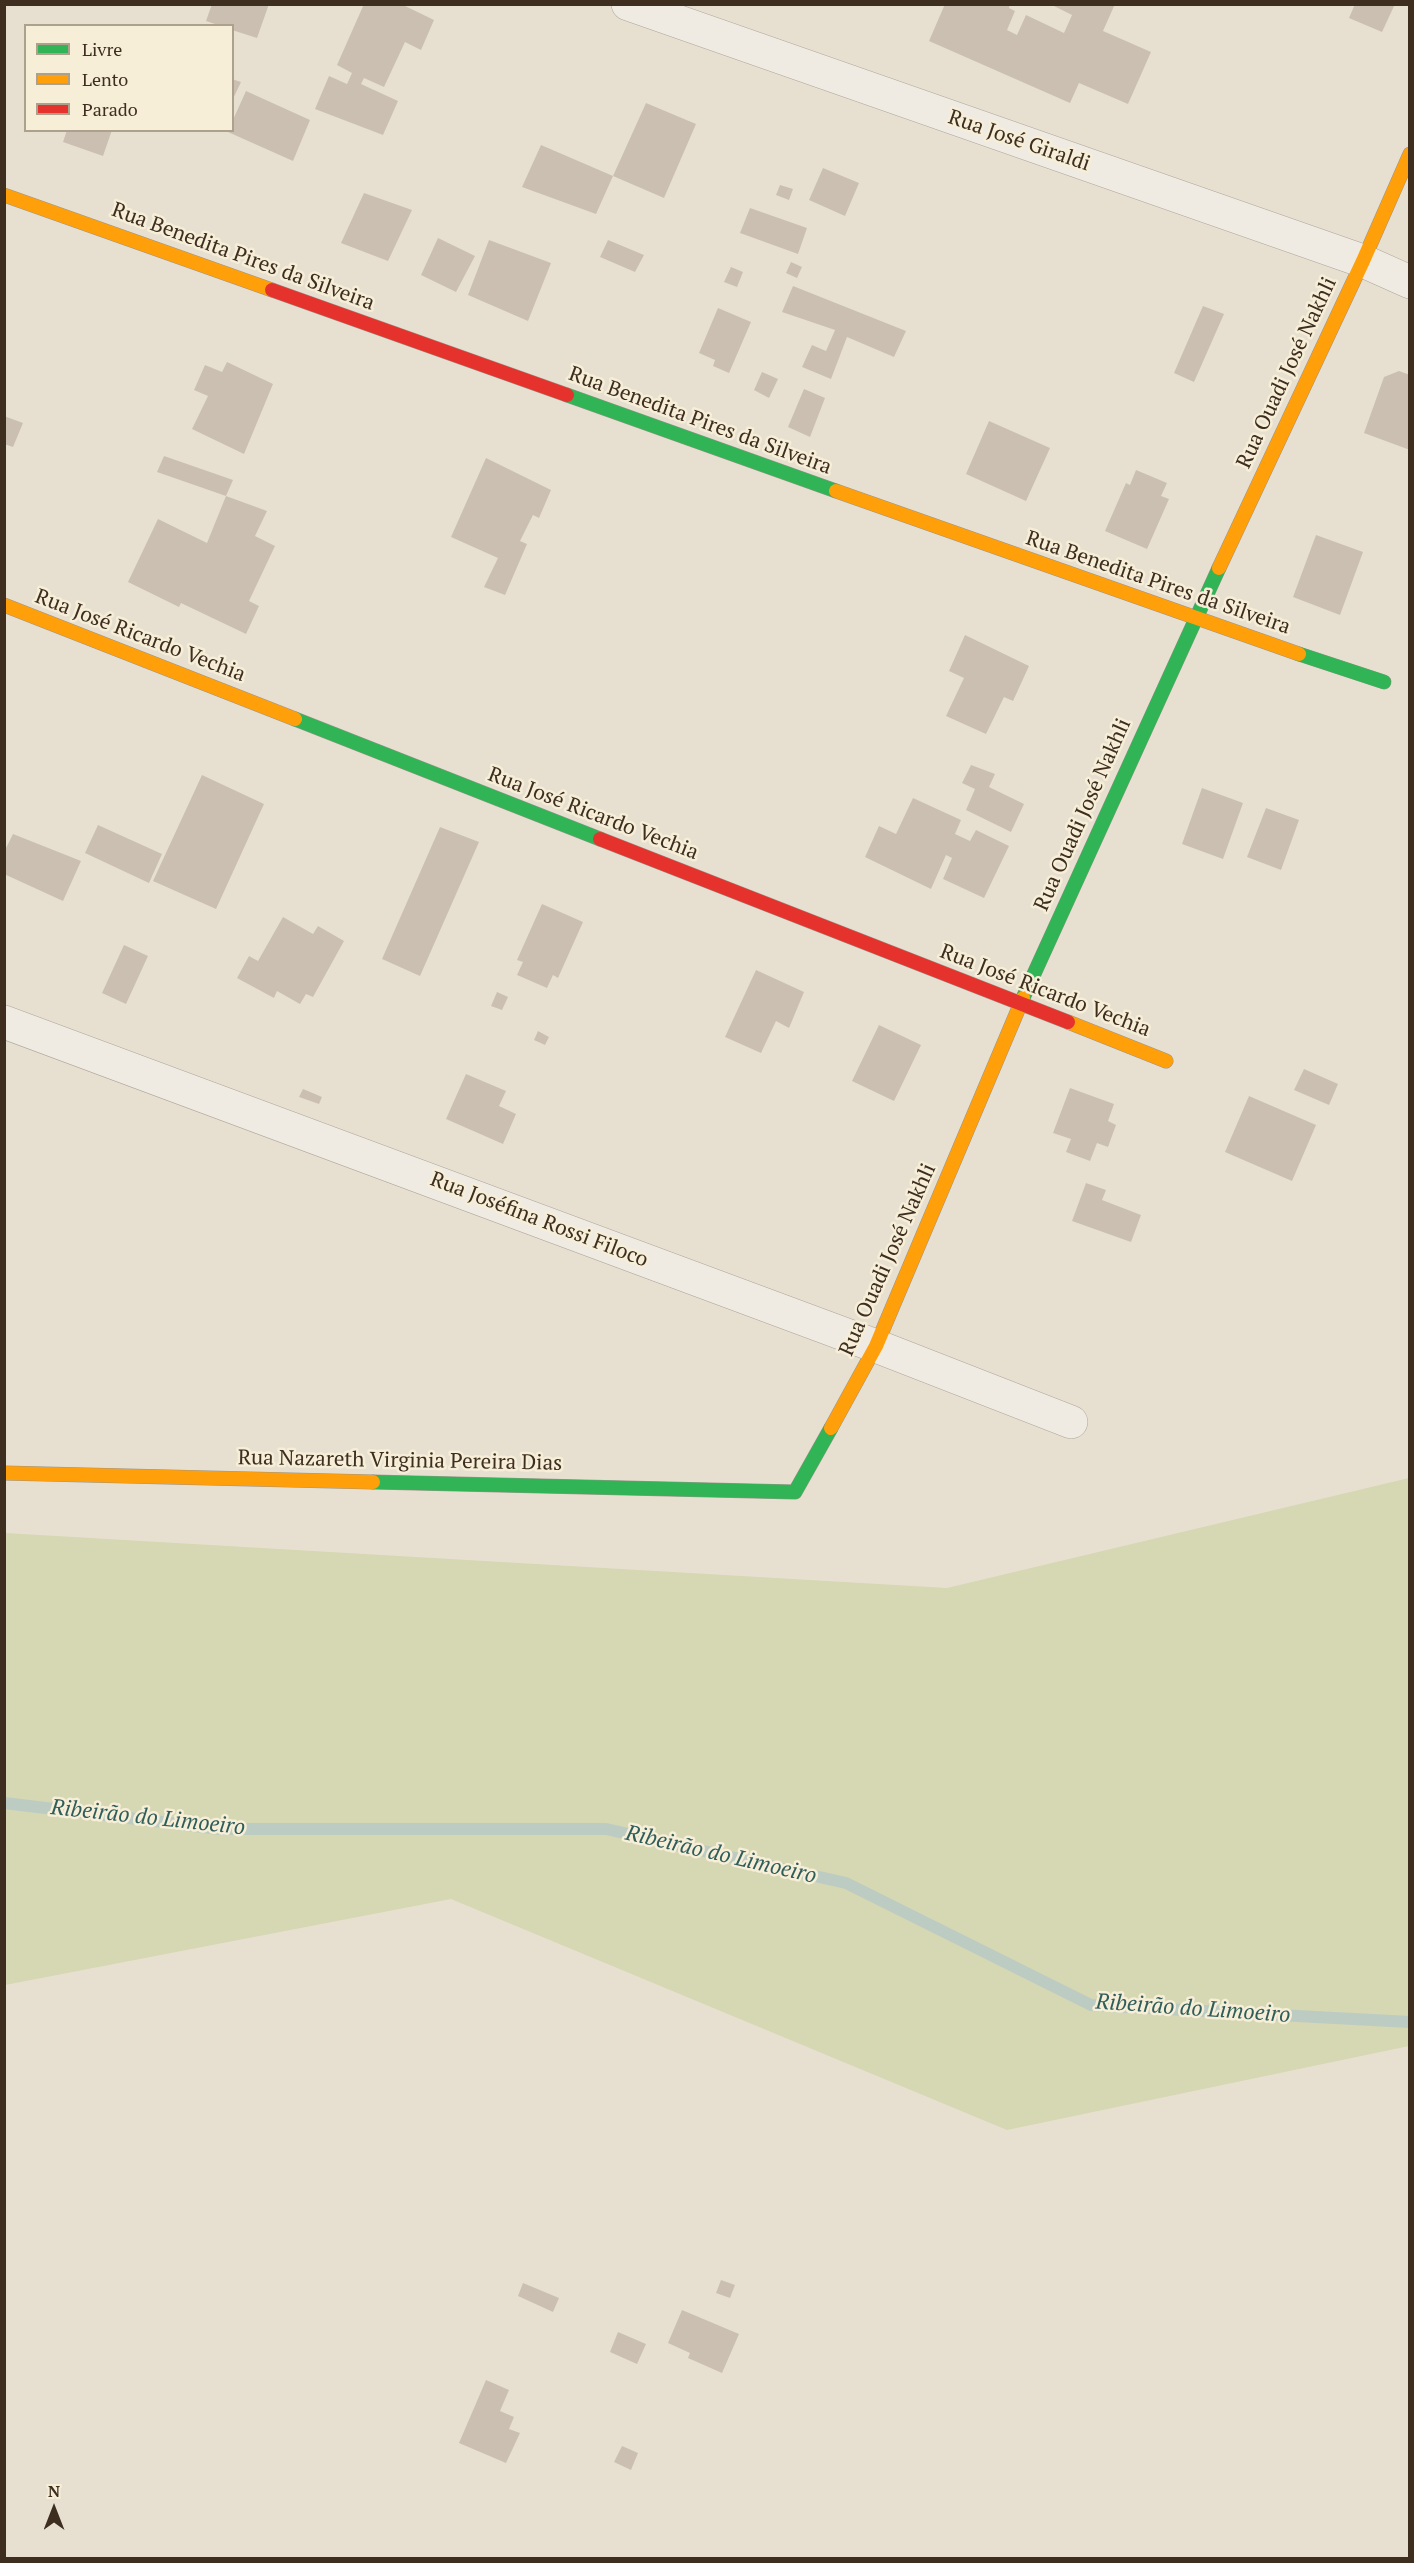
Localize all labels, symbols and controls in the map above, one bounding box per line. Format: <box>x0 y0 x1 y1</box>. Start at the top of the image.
legend <box>24 24 234 132</box>
text: Livre <box>82 37 122 61</box>
text: Lento <box>82 67 128 91</box>
text: Parado <box>82 97 138 121</box>
street label: Rua José Giraldi <box>945 105 1093 177</box>
street label: Rua Benedita Pires da Silveira <box>108 198 378 316</box>
street label: Rua Ouadi José Nakhli <box>1232 274 1342 472</box>
street label: Rua Benedita Pires da Silveira <box>565 362 835 480</box>
street label: Rua Benedita Pires da Silveira <box>1023 526 1293 640</box>
street label: Rua José Ricardo Vechia <box>31 584 249 688</box>
street label: Rua Ouadi José Nakhli <box>1029 715 1137 915</box>
street label: Rua José Ricardo Vechia <box>484 762 702 866</box>
street label: Rua José Ricardo Vechia <box>936 939 1154 1043</box>
street label: Rua Ouadi José Nakhli <box>834 1160 942 1360</box>
street label: Rua Joséfina Rossi Filoco <box>427 1167 651 1273</box>
street label: Rua Nazareth Virginia Pereira Dias <box>238 1446 562 1476</box>
water label: Ribeirão do Limoeiro <box>50 1795 246 1841</box>
water label: Ribeirão do Limoeiro <box>623 1820 819 1890</box>
water label: Ribeirão do Limoeiro <box>1095 1989 1291 2029</box>
north arrow <box>24 2479 84 2539</box>
text: N <box>48 2480 60 2502</box>

